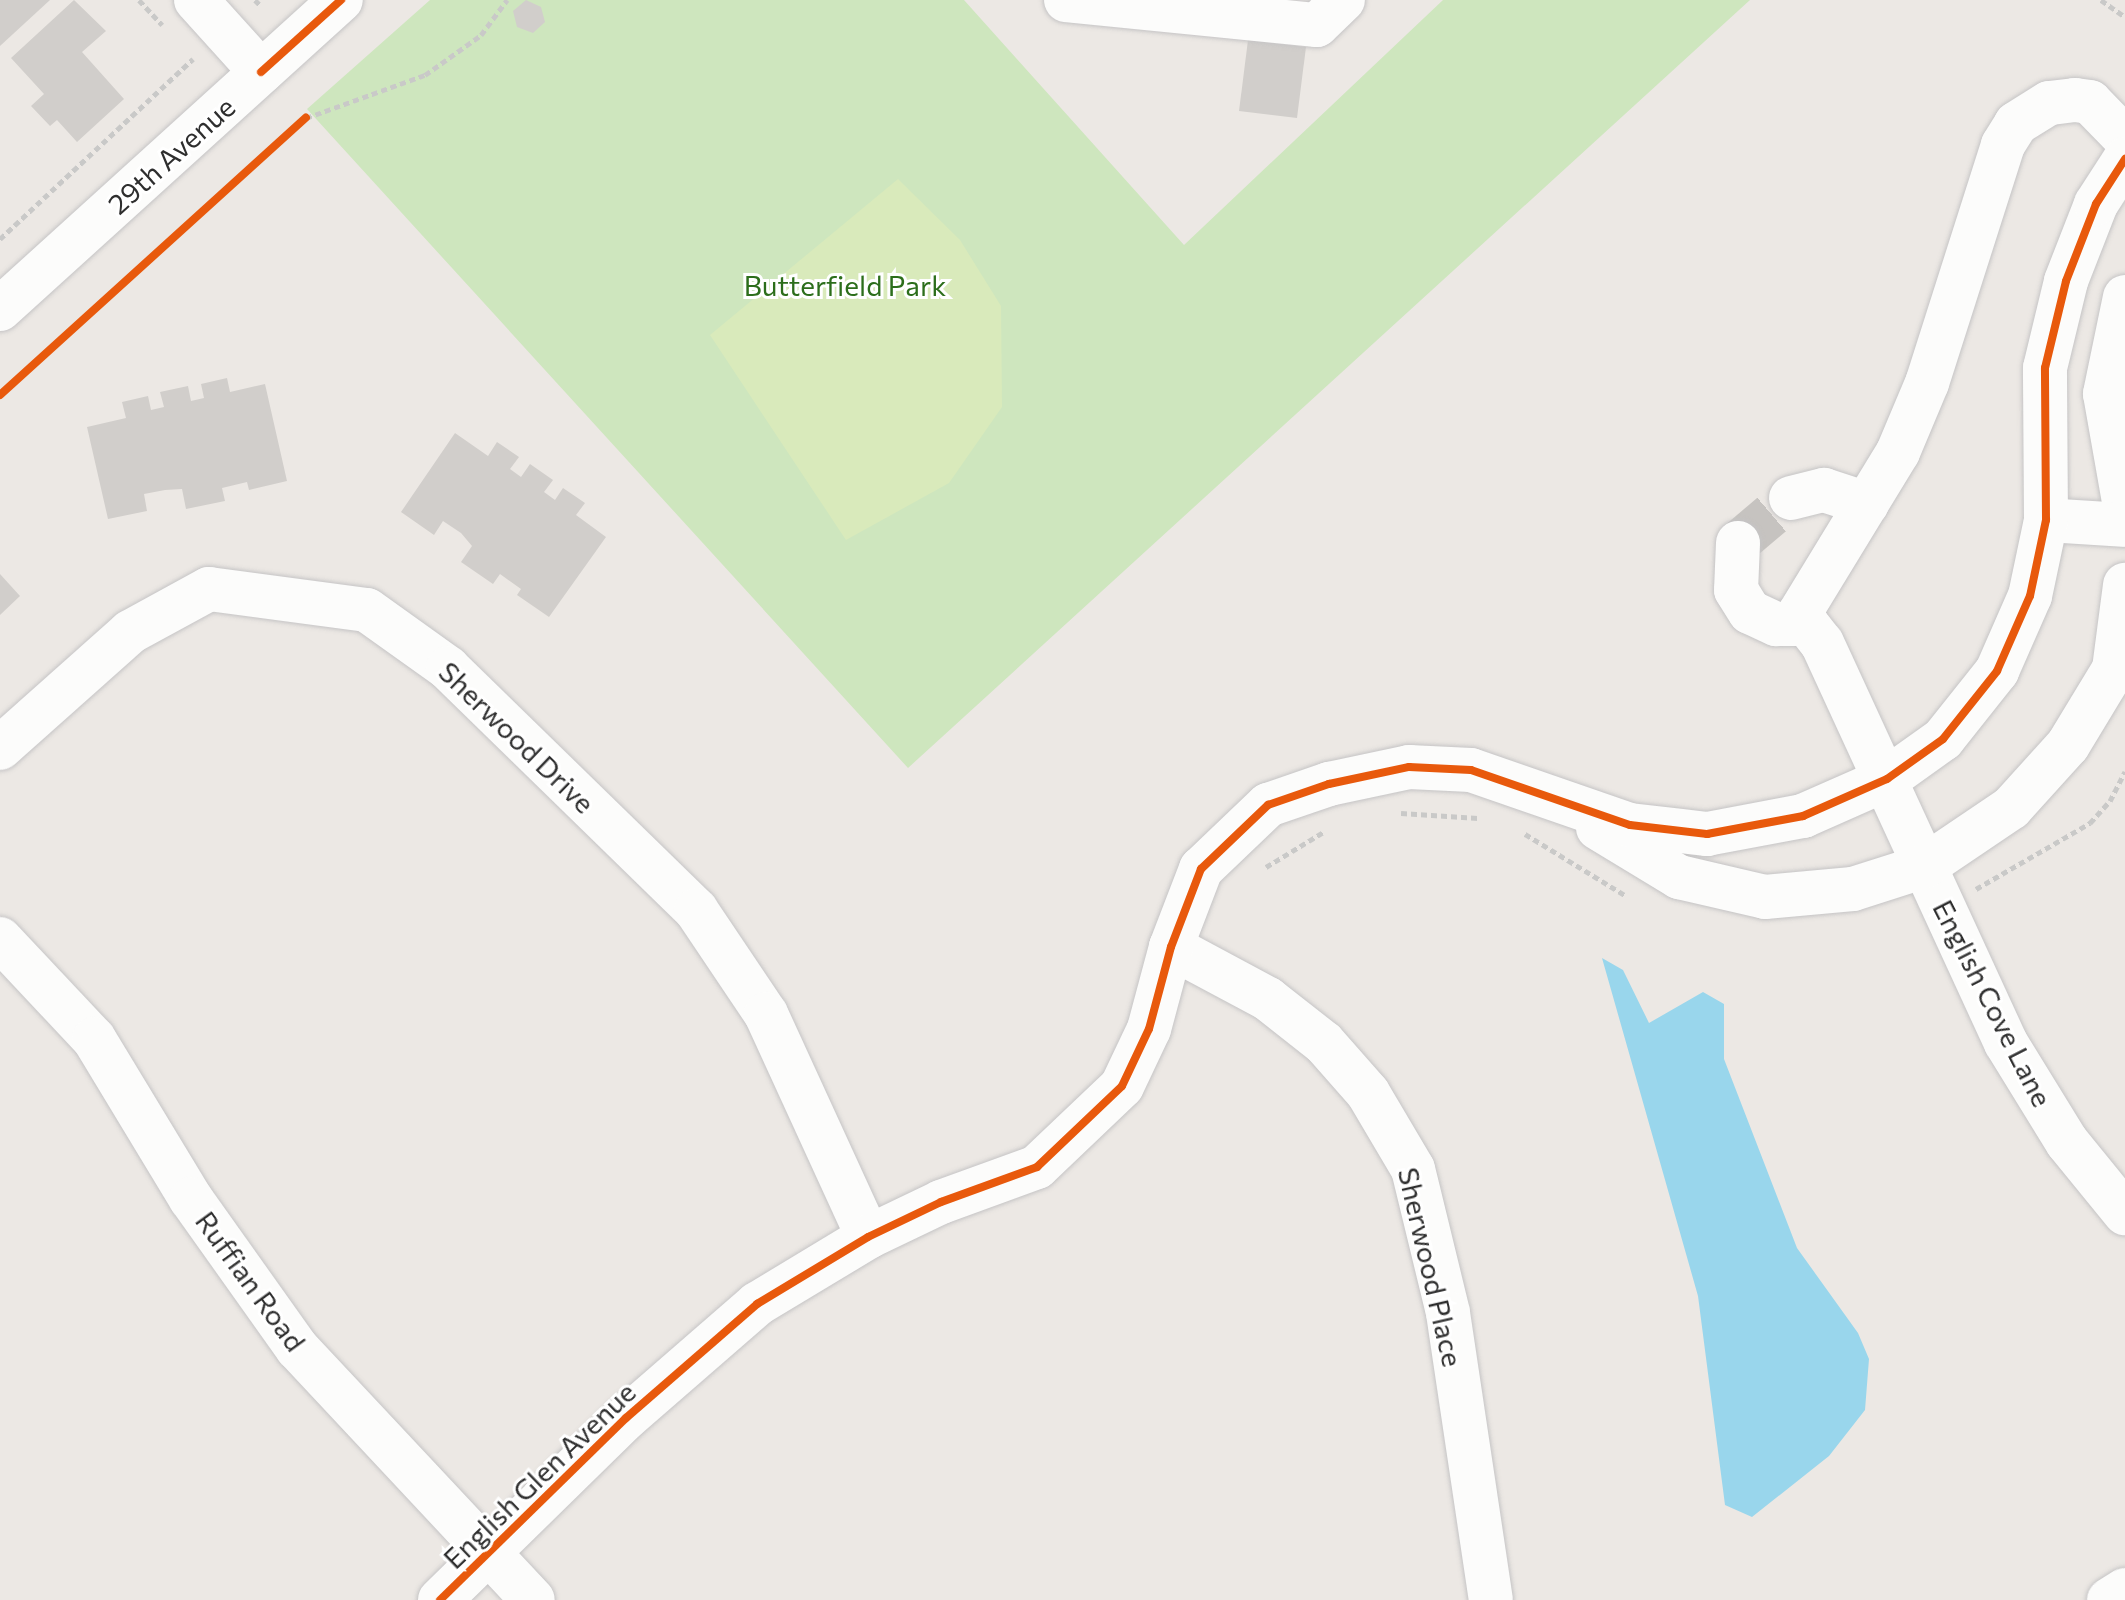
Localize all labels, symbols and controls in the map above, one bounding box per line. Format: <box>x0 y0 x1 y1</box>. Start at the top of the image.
street label: 29th Avenue <box>101 89 241 221</box>
park label: Butterfield Park <box>744 268 946 302</box>
street label: Sherwood Drive <box>432 654 602 820</box>
street label: English Cove Lane <box>1926 894 2060 1112</box>
street label: Sherwood Place <box>1392 1164 1470 1370</box>
street label: Ruffian Road <box>189 1205 313 1357</box>
street label: English Glen Avenue <box>436 1375 642 1575</box>

